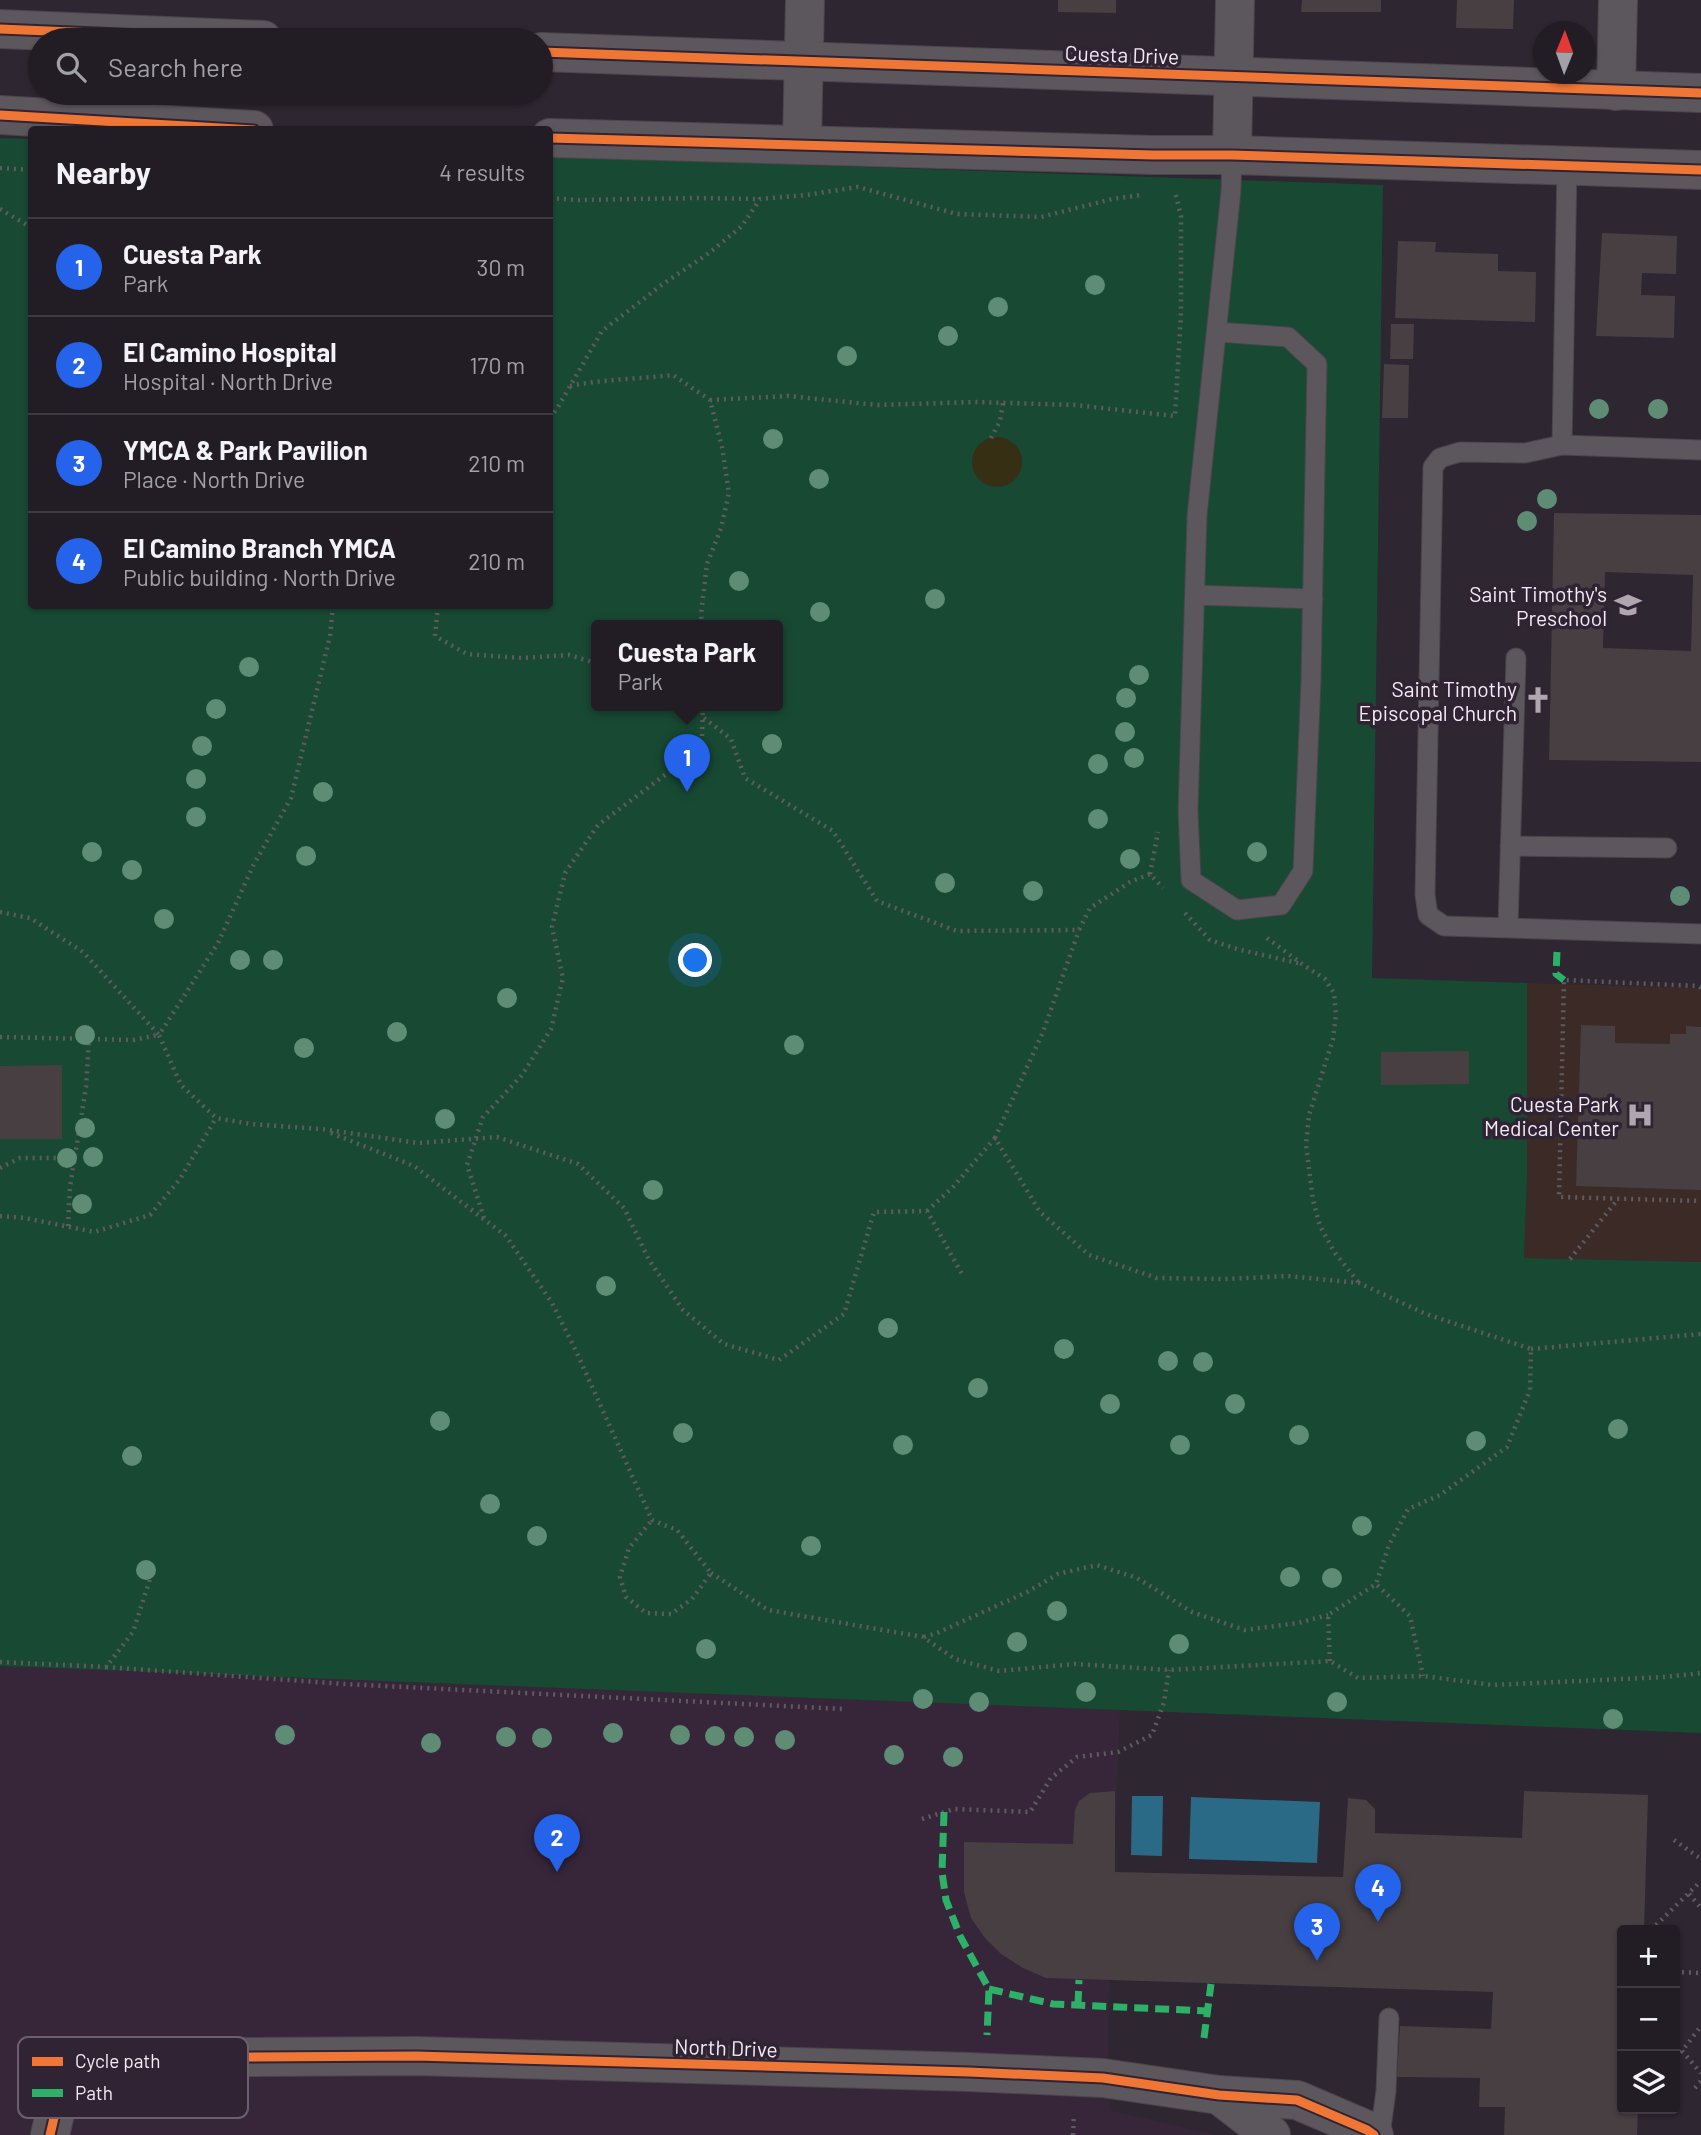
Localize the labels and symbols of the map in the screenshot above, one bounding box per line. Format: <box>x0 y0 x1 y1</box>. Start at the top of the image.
north arrow <box>1533 21 1596 84</box>
street label: Cuesta Drive <box>1064 40 1180 68</box>
place label: Saint Timothy's Preschool <box>1469 581 1607 630</box>
school or university icon: Saint Timothy's Preschool <box>1613 590 1643 620</box>
place label: Saint Timothy Episcopal Church <box>1358 676 1517 725</box>
church icon: Saint Timothy Episcopal Church <box>1523 685 1553 715</box>
pin: 1 <box>664 734 710 792</box>
your location <box>678 943 712 977</box>
place label: Cuesta Park Medical Center <box>1484 1091 1619 1140</box>
hospital icon: Cuesta Park Medical Center <box>1625 1100 1655 1130</box>
pin: 2 <box>534 1814 580 1872</box>
pin: 4 <box>1355 1864 1401 1922</box>
pin: 3 <box>1294 1903 1340 1961</box>
street label: North Drive <box>674 2033 778 2061</box>
legend <box>18 2037 248 2118</box>
text: Cycle path <box>75 2049 160 2072</box>
text: Path <box>75 2081 113 2104</box>

